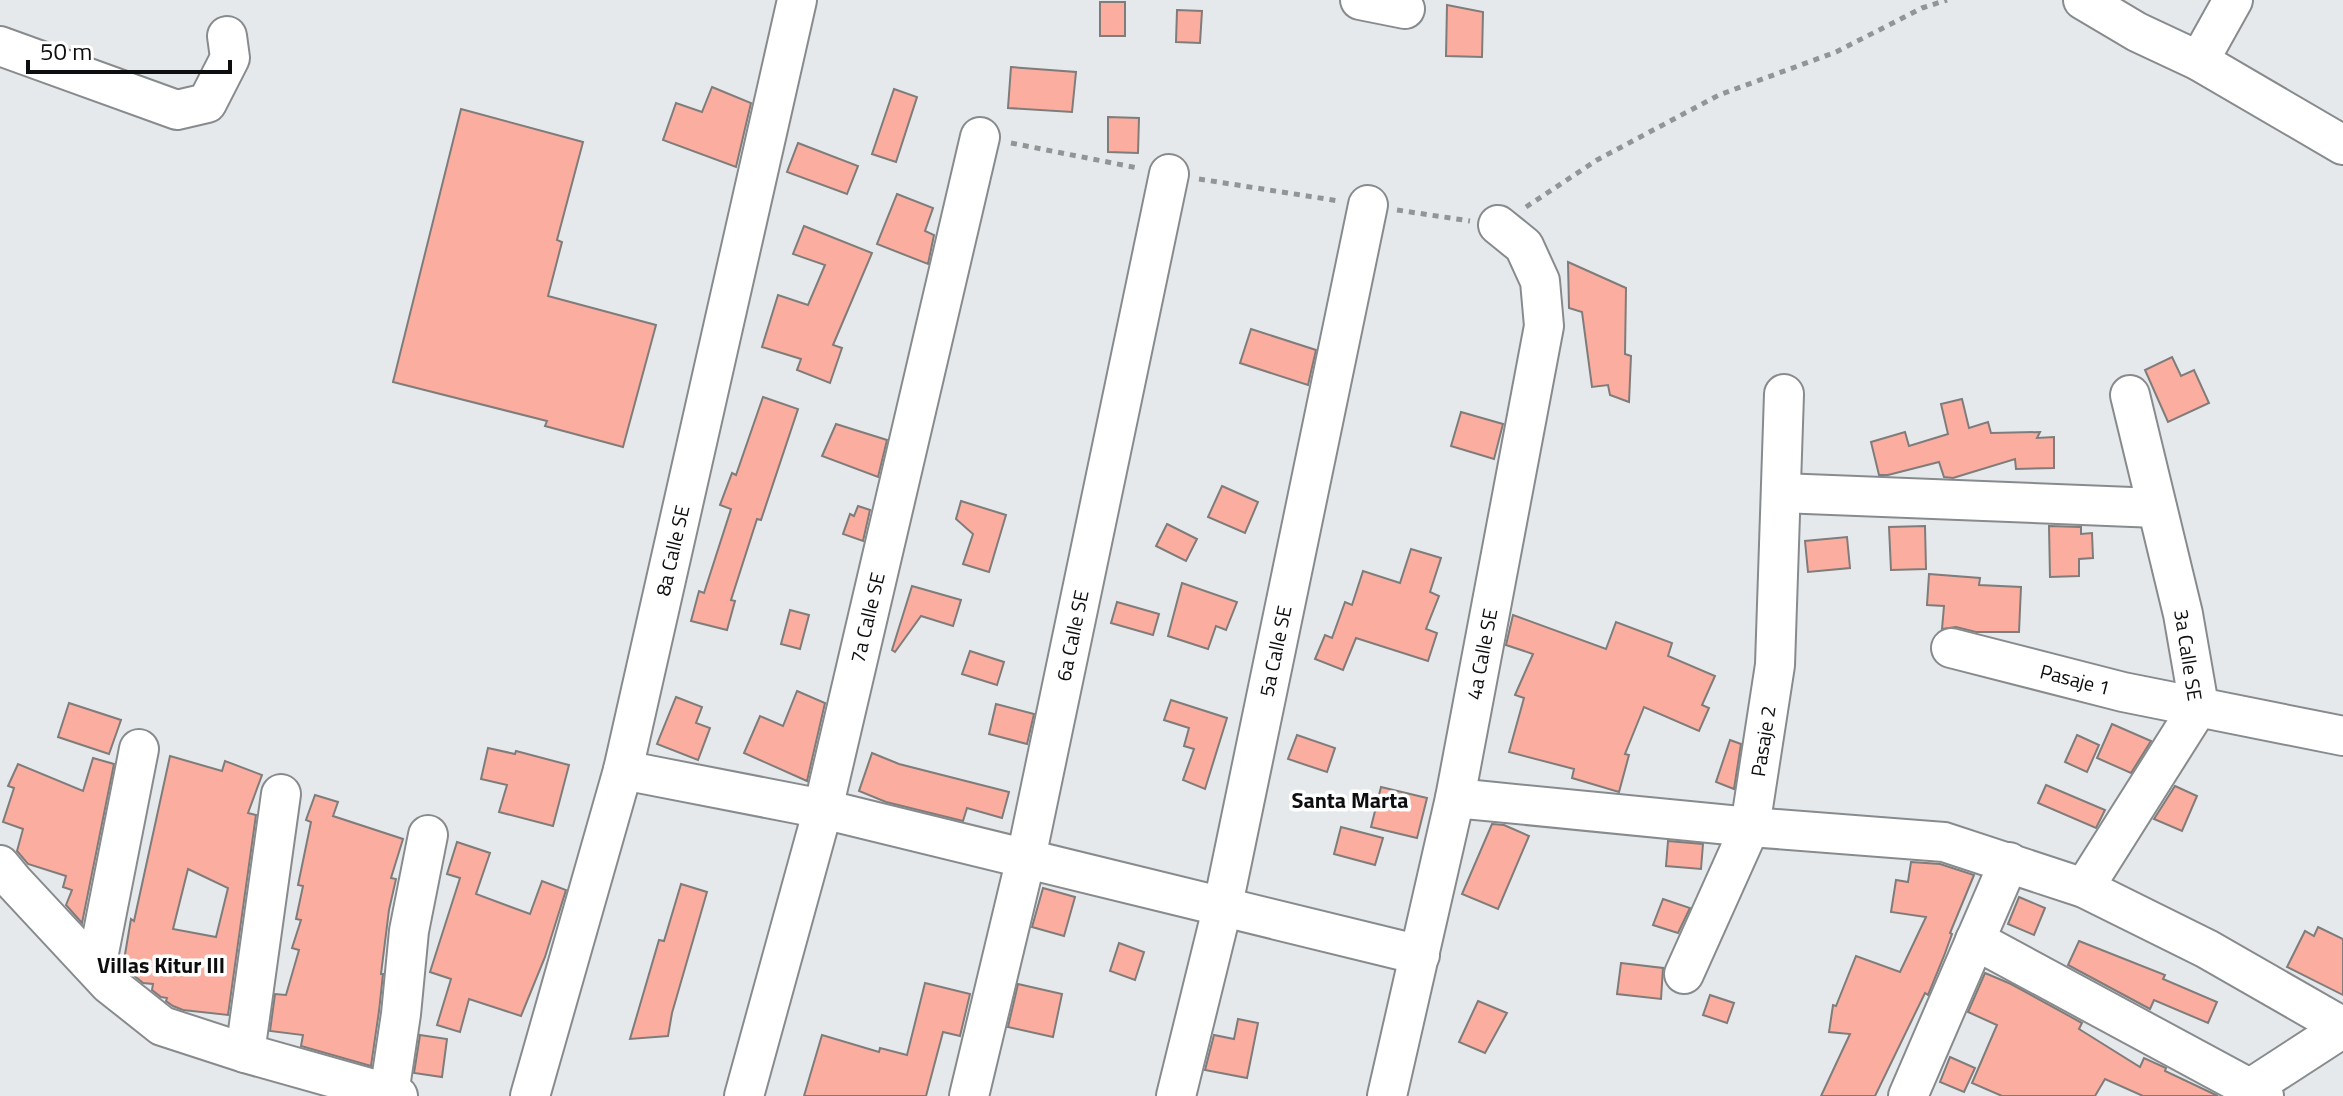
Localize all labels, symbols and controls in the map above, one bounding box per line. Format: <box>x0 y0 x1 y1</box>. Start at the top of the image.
scale bar <box>28 24 230 74</box>
text: 50 m <box>40 33 92 69</box>
street label: 8a Calle SE <box>647 502 697 599</box>
street label: 7a Calle SE <box>842 569 893 666</box>
street label: 6a Calle SE <box>1047 587 1097 684</box>
street label: 5a Calle SE <box>1251 603 1300 699</box>
street label: 4a Calle SE <box>1458 606 1505 702</box>
street label: 3a Calle SE <box>2166 607 2211 703</box>
street label: Pasaje 1 <box>2037 655 2113 703</box>
street label: Pasaje 2 <box>1742 704 1784 779</box>
district label: Santa Marta <box>1291 783 1409 817</box>
district label: Villas Kitur III <box>97 948 225 982</box>

